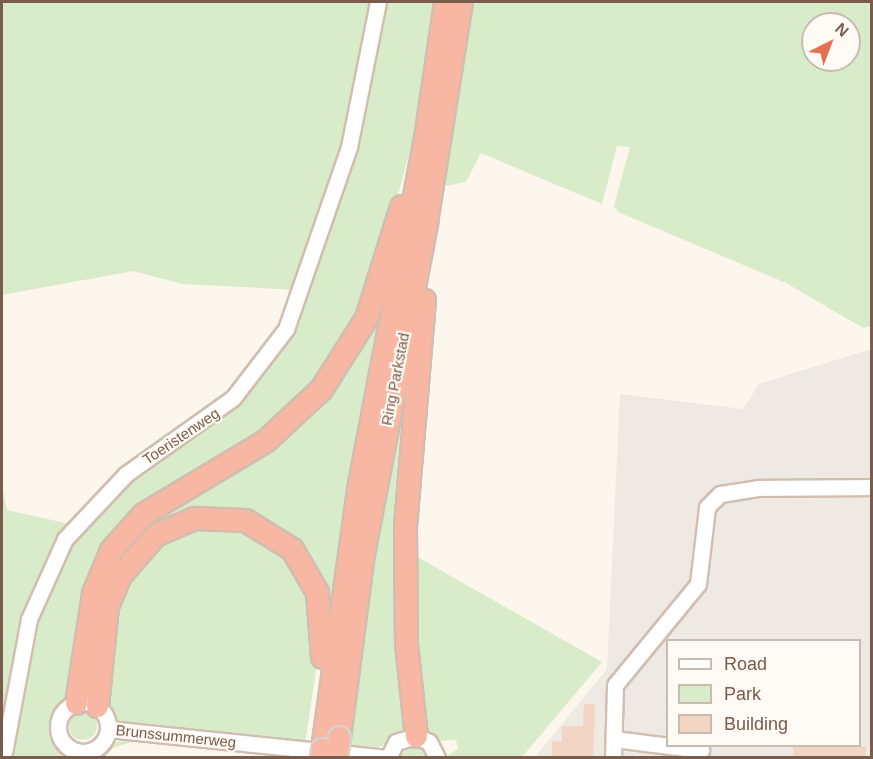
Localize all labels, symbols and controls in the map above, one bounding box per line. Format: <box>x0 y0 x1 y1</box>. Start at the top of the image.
north arrow <box>801 12 861 72</box>
text: N <box>832 20 852 40</box>
street label: Ring Parkstad <box>377 331 413 427</box>
street label: Toeristenweg <box>139 404 223 468</box>
legend <box>666 639 861 747</box>
text: Road <box>724 654 767 674</box>
text: Park <box>724 684 761 704</box>
text: Building <box>724 714 788 734</box>
street label: Brunssummerweg <box>115 721 237 751</box>

